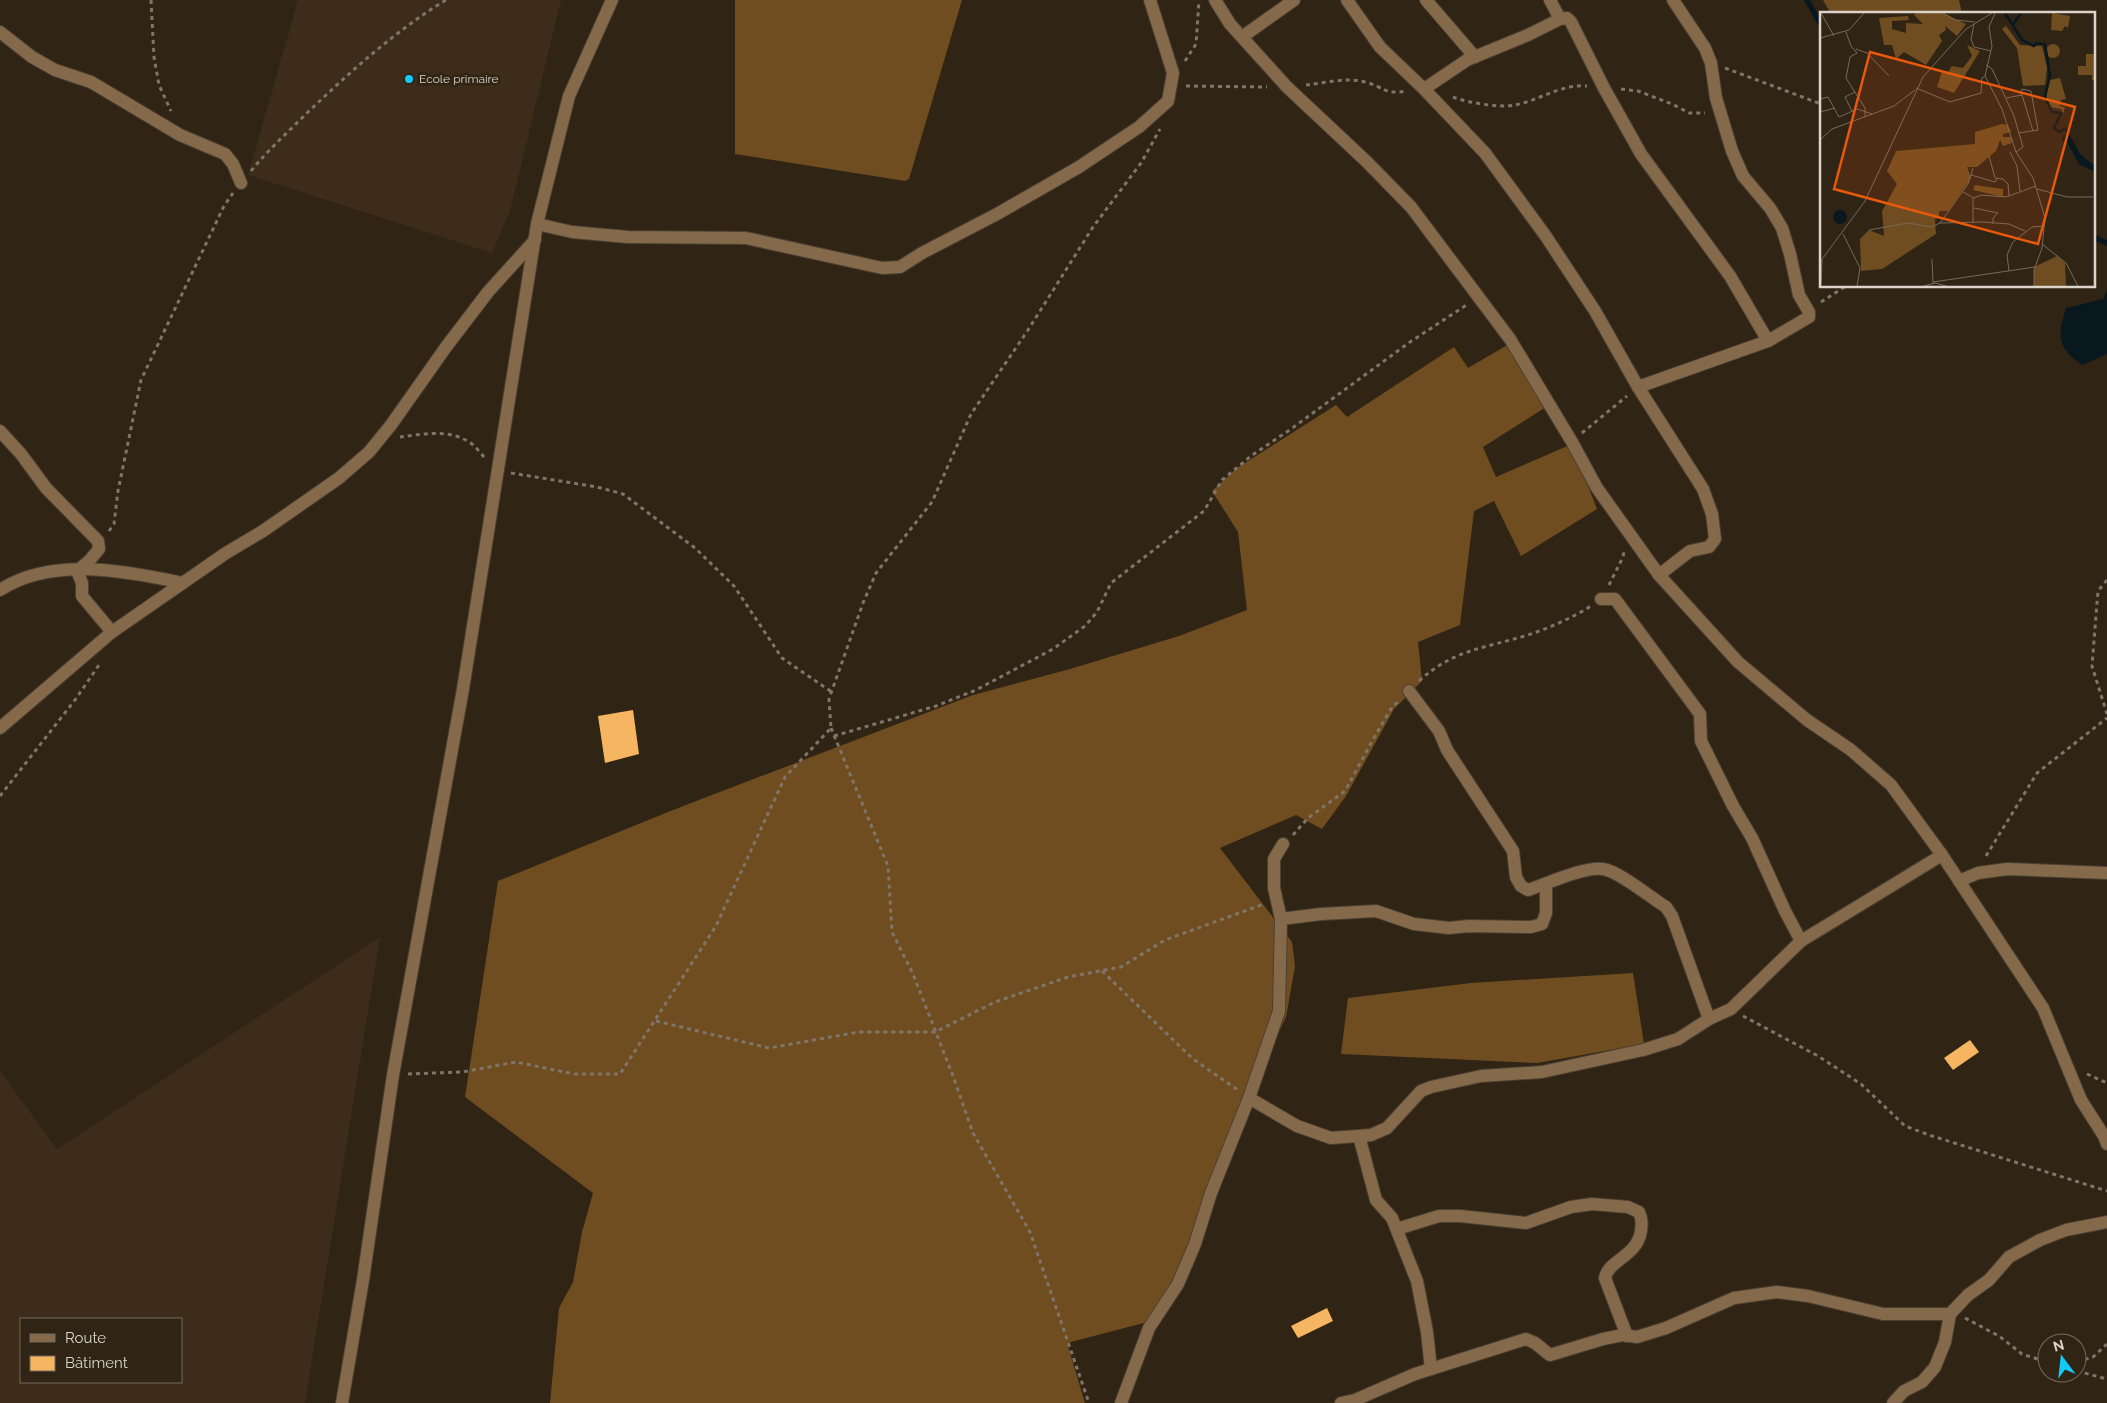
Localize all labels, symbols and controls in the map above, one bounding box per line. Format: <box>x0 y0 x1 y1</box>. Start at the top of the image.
inset map <box>1820 12 2094 288</box>
place label: Ecole primaire <box>419 72 499 86</box>
marker: Ecole primaire <box>403 73 415 85</box>
legend <box>20 1318 182 1383</box>
text: Route <box>65 1329 106 1347</box>
north arrow <box>2037 1333 2087 1383</box>
text: N <box>2051 1336 2066 1355</box>
text: Bâtiment <box>65 1354 128 1372</box>

